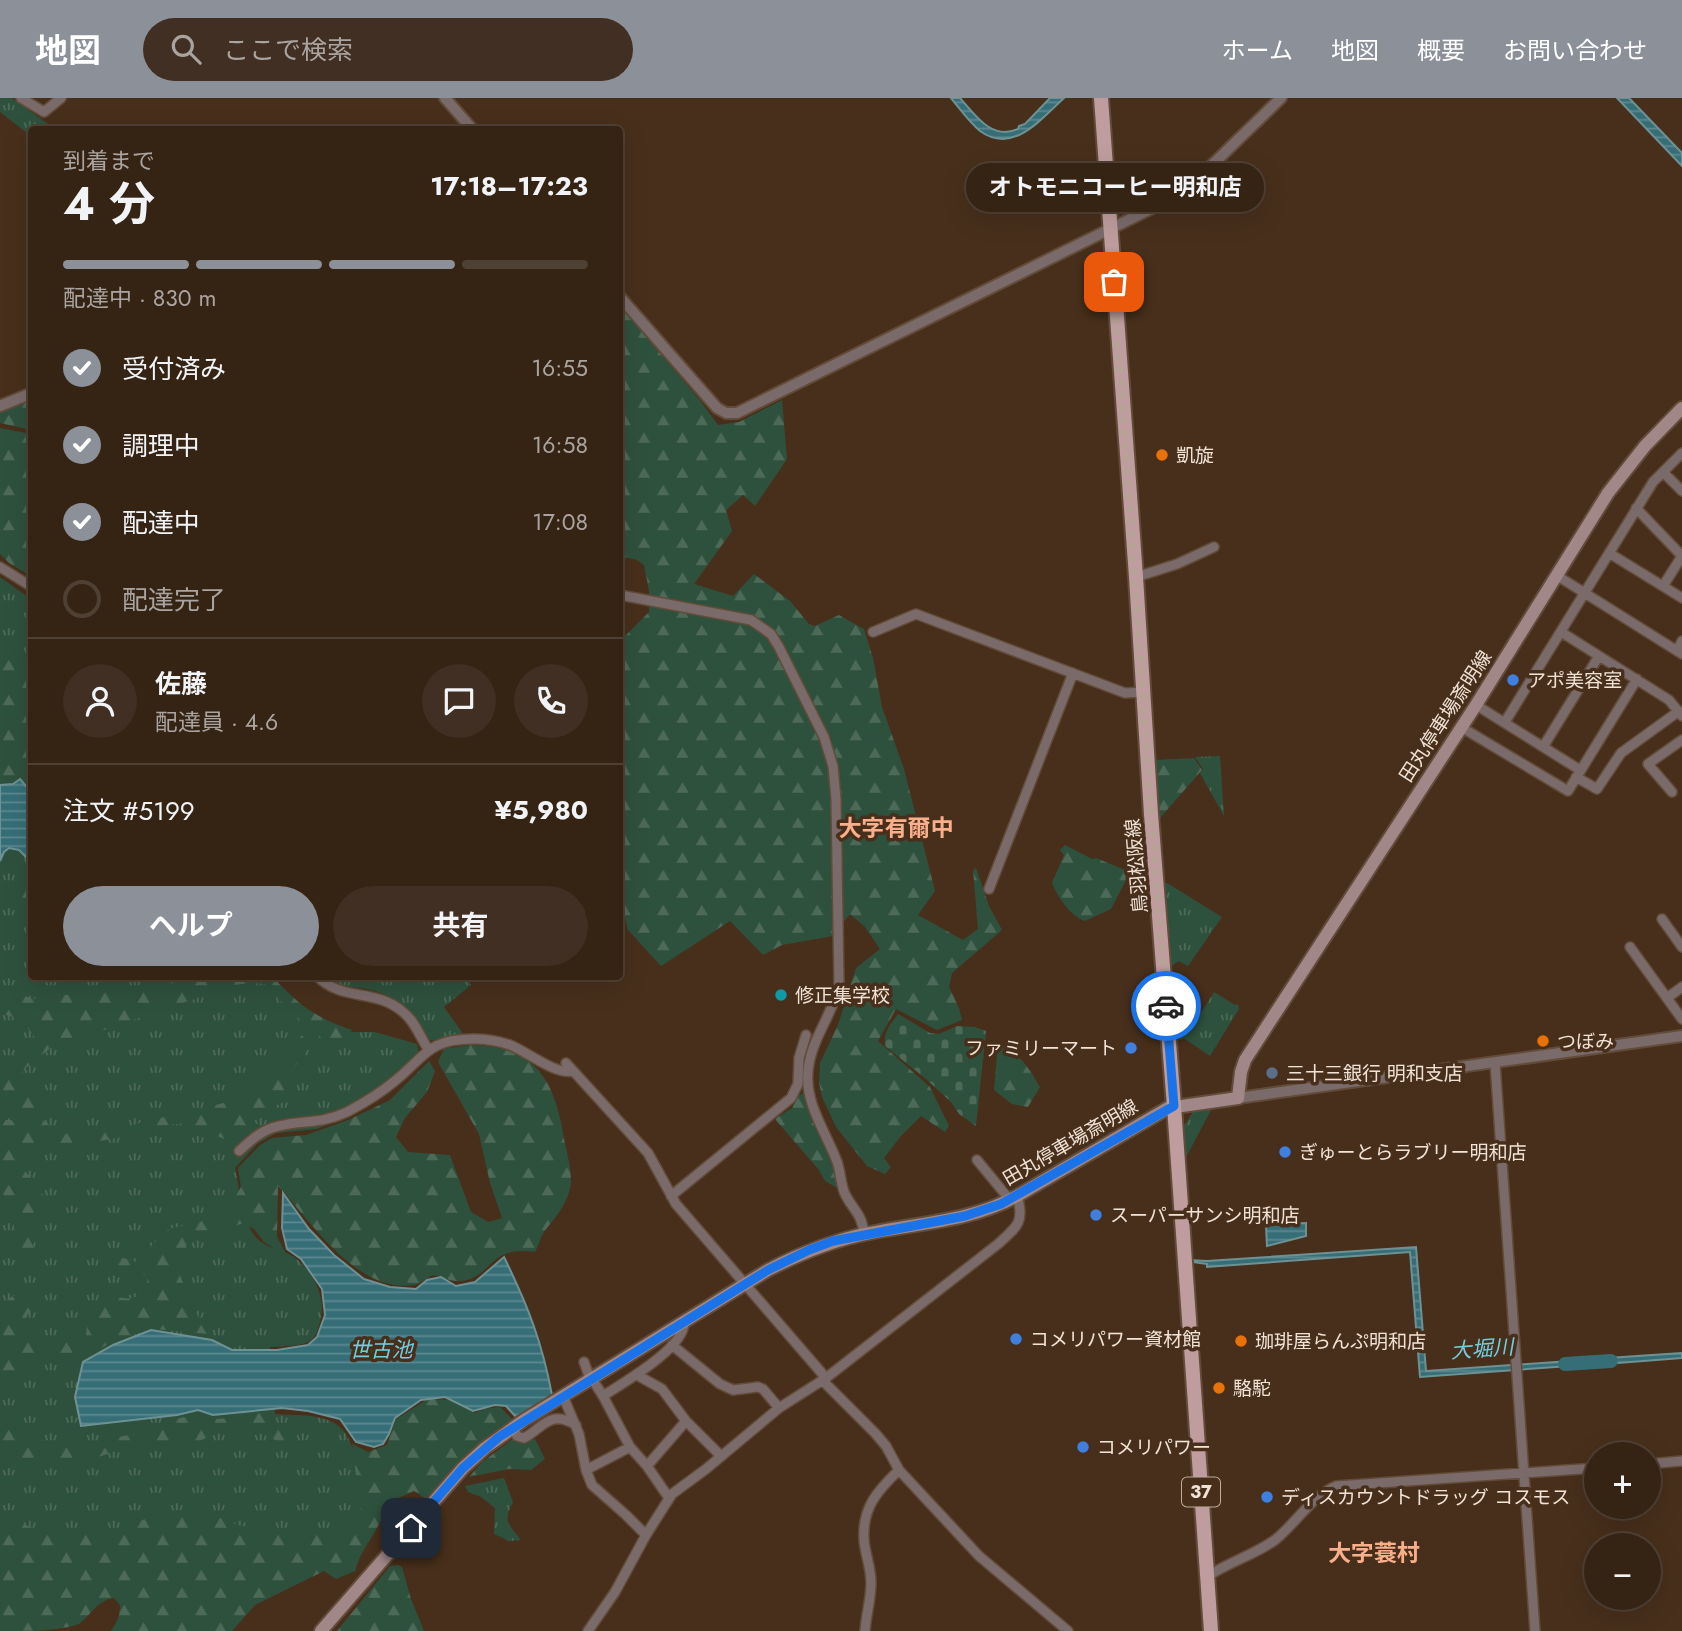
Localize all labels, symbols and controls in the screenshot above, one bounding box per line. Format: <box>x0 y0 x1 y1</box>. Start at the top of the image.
search box <box>143 18 633 81</box>
text: 地図 <box>35 27 101 74</box>
icon: search <box>167 30 205 68</box>
text: ここで検索 <box>223 31 353 69</box>
text: ホーム <box>1222 33 1293 68</box>
text: 地図 <box>1331 33 1379 68</box>
text: 概要 <box>1417 33 1465 68</box>
text: お問い合わせ <box>1503 33 1647 68</box>
text: 到着まで <box>63 144 155 178</box>
callout: オトモニコーヒー明和店 <box>965 163 1263 212</box>
text: 17:18–17:23 <box>430 167 588 205</box>
text: オトモニコーヒー明和店 <box>989 170 1242 204</box>
text: 4 分 <box>63 171 155 237</box>
pin <box>1084 252 1144 312</box>
icon: bag <box>1095 263 1133 301</box>
text: 配達中 · 830 m <box>63 281 216 315</box>
icon: check <box>63 349 101 387</box>
text: 受付済み <box>122 350 226 388</box>
text: 16:55 <box>532 351 588 385</box>
icon: check <box>63 426 101 464</box>
text: 調理中 <box>122 427 200 465</box>
text: 16:58 <box>532 428 588 462</box>
place label: 凱旋 <box>1176 442 1214 469</box>
marker: 凱旋 <box>1154 447 1170 463</box>
icon: check <box>63 503 101 541</box>
text: 配達中 <box>122 504 200 542</box>
text: 17:08 <box>532 505 588 539</box>
text: 配達完了 <box>122 581 226 619</box>
street label: 田丸停車場斎明線 <box>1393 645 1498 787</box>
button: person <box>63 664 137 738</box>
button: chat <box>422 664 496 738</box>
button: phone <box>514 664 588 738</box>
text: 佐藤 <box>155 665 207 703</box>
place label: アポ美容室 <box>1527 667 1622 694</box>
marker: アポ美容室 <box>1505 672 1521 688</box>
text: 配達員 · 4.6 <box>155 705 278 739</box>
text: ¥5,980 <box>495 791 588 829</box>
text: 注文 #5199 <box>63 792 195 830</box>
district label: 大字有爾中 <box>839 811 954 845</box>
street label: 鳥羽松阪線 <box>1119 817 1154 914</box>
button: ヘルプ <box>63 886 319 966</box>
button: 共有 <box>333 886 588 966</box>
courier <box>1131 971 1201 1041</box>
place label: 修正集学校 <box>795 982 890 1009</box>
marker: 修正集学校 <box>773 987 789 1003</box>
icon: car <box>1147 987 1185 1025</box>
place label: つぼみ <box>1557 1028 1614 1055</box>
marker: つぼみ <box>1535 1033 1551 1049</box>
place label: ファミリーマート <box>965 1035 1117 1062</box>
marker: ファミリーマート <box>1123 1040 1139 1056</box>
place label: 三十三銀行 明和支店 <box>1286 1060 1463 1087</box>
marker: 三十三銀行 明和支店 <box>1264 1065 1280 1081</box>
street label: 田丸停車場斎明線 <box>998 1093 1143 1192</box>
place label: ぎゅーとらラブリー明和店 <box>1299 1139 1526 1166</box>
marker: ぎゅーとらラブリー明和店 <box>1277 1144 1293 1160</box>
place label: スーパーサンシ明和店 <box>1110 1202 1299 1229</box>
marker: スーパーサンシ明和店 <box>1088 1207 1104 1223</box>
place label: コメリパワー資材館 <box>1030 1326 1201 1353</box>
place label: 珈琲屋らんぷ明和店 <box>1255 1328 1426 1355</box>
marker: コメリパワー資材館 <box>1008 1331 1024 1347</box>
water label: 大堀川 <box>1450 1332 1516 1366</box>
marker: 珈琲屋らんぷ明和店 <box>1233 1333 1249 1349</box>
water label: 世古池 <box>350 1335 414 1365</box>
place label: 駱駝 <box>1233 1375 1271 1402</box>
marker: 駱駝 <box>1211 1380 1227 1396</box>
place label: コメリパワー <box>1097 1434 1211 1461</box>
marker: コメリパワー <box>1075 1439 1091 1455</box>
map controls <box>1584 1442 1661 1610</box>
button: + <box>1584 1442 1661 1519</box>
road number: 37 <box>1182 1478 1220 1506</box>
place label: ディスカウントドラッグ コスモス <box>1281 1484 1570 1511</box>
marker: ディスカウントドラッグ コスモス <box>1259 1489 1275 1505</box>
pin <box>381 1498 441 1558</box>
icon: home <box>392 1509 430 1547</box>
button: − <box>1584 1533 1661 1610</box>
district label: 大字蓑村 <box>1328 1536 1420 1570</box>

